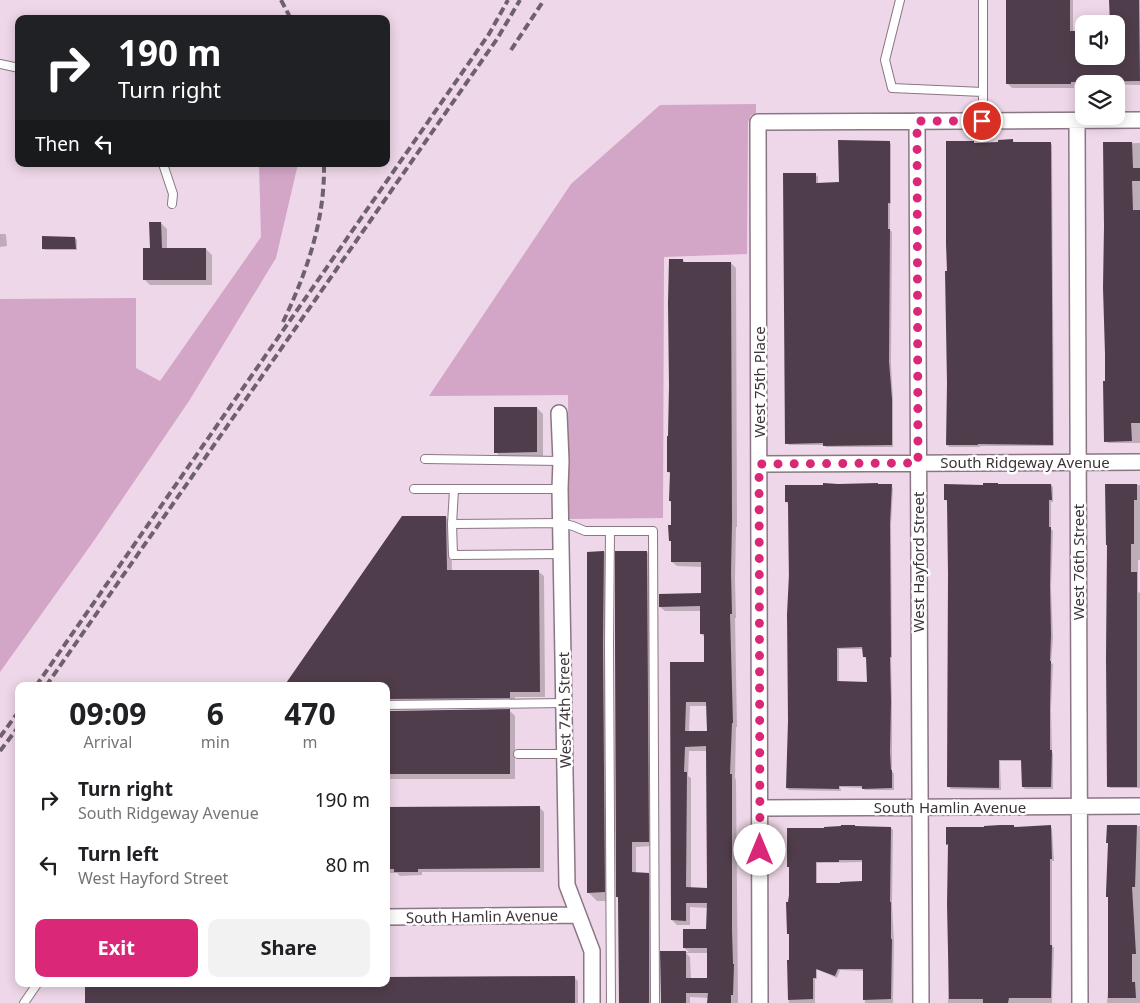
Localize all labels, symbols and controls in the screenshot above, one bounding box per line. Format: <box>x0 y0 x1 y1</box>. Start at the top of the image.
map controls <box>1075 15 1125 125</box>
button: sound <box>1075 15 1125 65</box>
text: 190 m <box>118 29 221 76</box>
icon: right <box>35 35 100 100</box>
text: Turn right <box>118 74 221 104</box>
button: layers <box>1075 75 1125 125</box>
pin <box>961 100 1003 142</box>
icon: arrive <box>968 107 996 135</box>
icon: left <box>90 130 118 158</box>
text: Then <box>35 131 80 157</box>
street label: West 75th Place <box>749 326 769 438</box>
street label: South Ridgeway Avenue <box>940 452 1110 472</box>
street label: West Hayford Street <box>908 491 928 632</box>
street label: West 76th Street <box>1068 503 1088 620</box>
street label: West 74th Street <box>553 651 575 768</box>
text: 09:09 <box>69 693 146 734</box>
text: 6 <box>207 693 224 734</box>
text: 470 <box>284 693 336 734</box>
text: Arrival <box>83 731 132 753</box>
text: min <box>201 731 230 753</box>
text: m <box>302 731 317 753</box>
text: Turn right <box>78 776 173 802</box>
icon: right <box>35 786 63 814</box>
text: 190 m <box>315 787 370 813</box>
street label: South Hamlin Avenue <box>874 797 1026 817</box>
text: South Ridgeway Avenue <box>78 802 259 824</box>
position arrow <box>733 823 785 875</box>
text: Turn left <box>78 841 159 867</box>
icon: left <box>35 851 63 879</box>
text: 80 m <box>326 852 370 878</box>
text: West Hayford Street <box>78 867 228 889</box>
street label: South Hamlin Avenue <box>406 905 558 927</box>
button: Exit <box>35 919 198 977</box>
button: Share <box>208 919 370 977</box>

